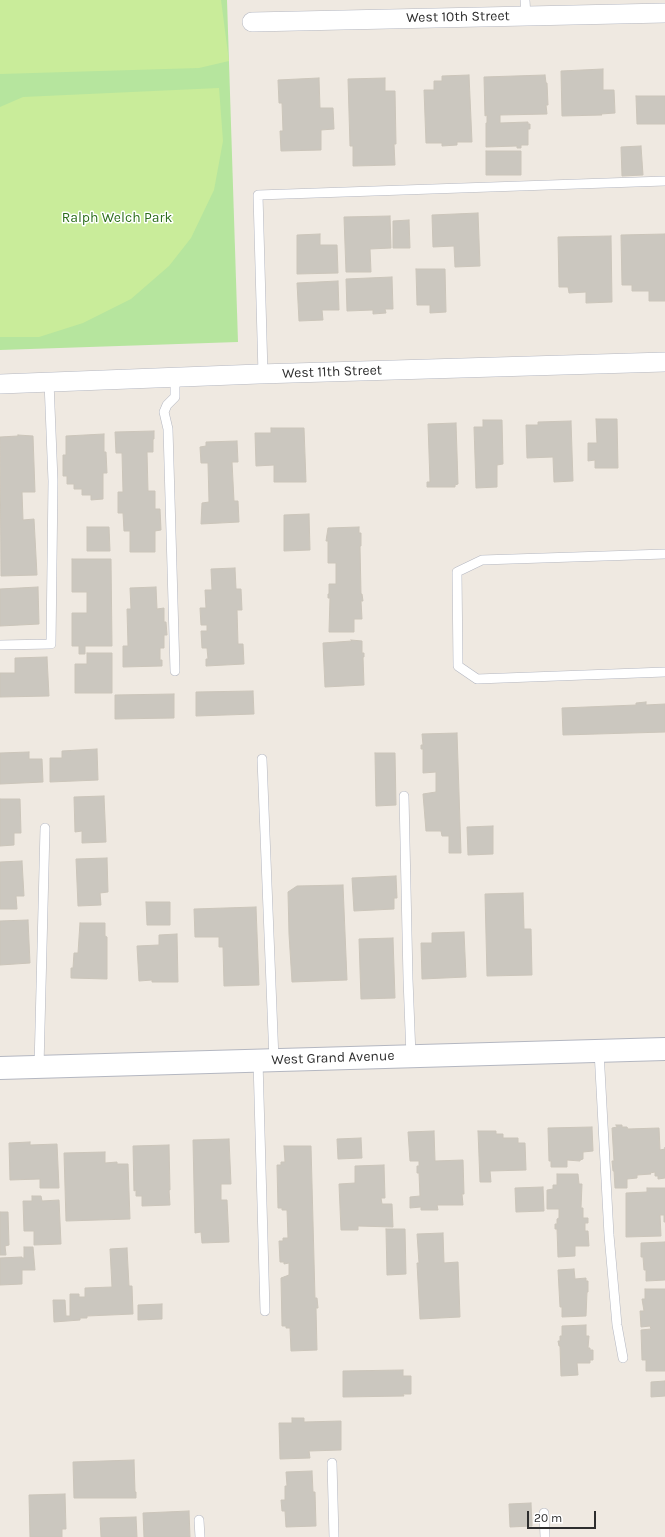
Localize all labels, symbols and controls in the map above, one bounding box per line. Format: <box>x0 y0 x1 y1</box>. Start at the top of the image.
street label: West 10th Street <box>406 8 510 26</box>
park label: Ralph Welch Park <box>62 210 172 226</box>
street label: West 11th Street <box>282 362 382 382</box>
street label: West Grand Avenue <box>271 1047 395 1069</box>
scale bar <box>529 1503 598 1529</box>
text: 20 m <box>534 1511 562 1525</box>

